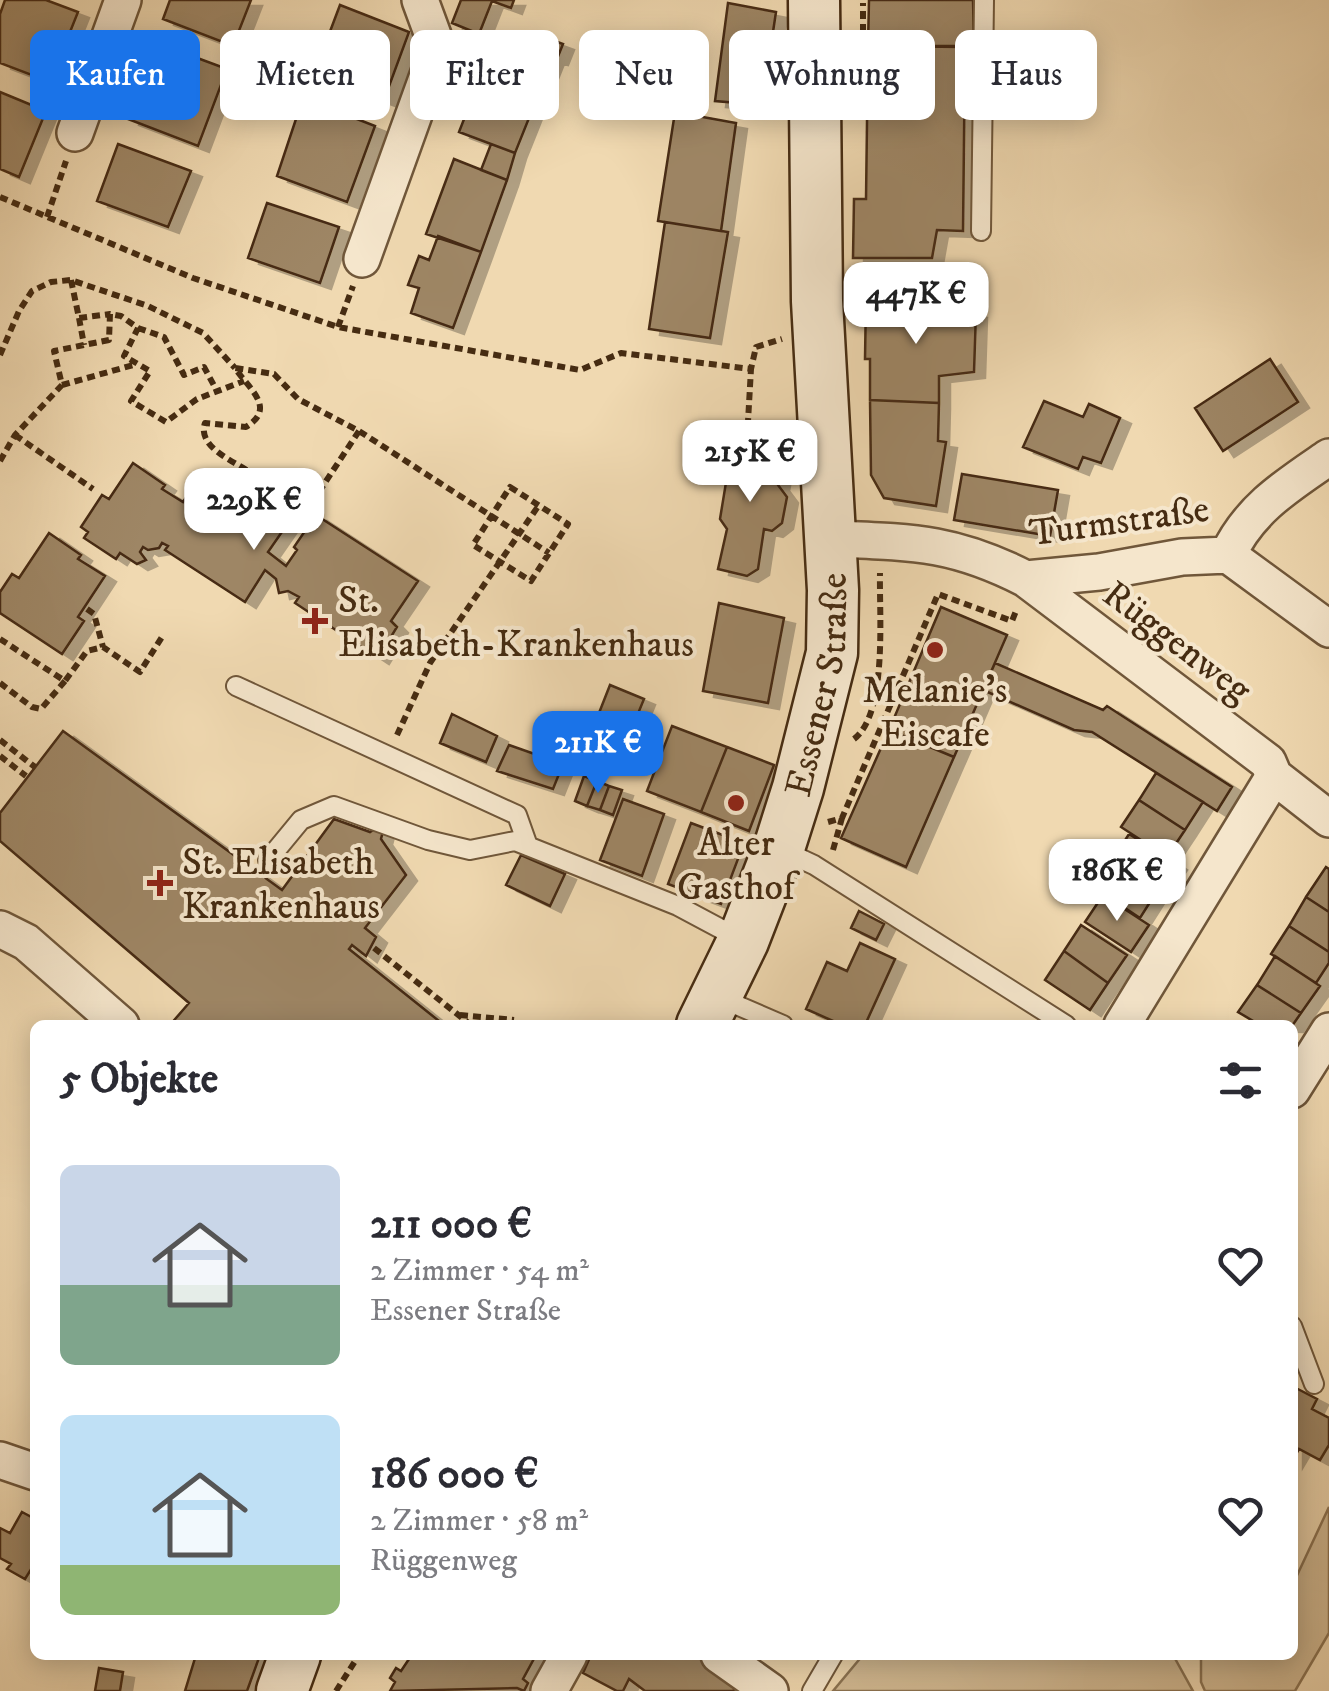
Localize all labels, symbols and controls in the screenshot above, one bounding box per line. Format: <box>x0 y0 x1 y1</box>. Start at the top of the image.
chip: Kaufen <box>30 30 200 120</box>
chip: Mieten <box>220 30 390 120</box>
chip: Filter <box>410 30 559 120</box>
chip: Neu <box>579 30 709 120</box>
chip: Wohnung <box>729 30 935 120</box>
chip: Haus <box>955 30 1097 120</box>
pin: 447K € <box>835 262 997 347</box>
text: 447K € <box>866 274 966 314</box>
pin: 215K € <box>669 420 831 505</box>
text: 215K € <box>704 432 796 472</box>
pin: 229K € <box>173 468 335 553</box>
text: 229K € <box>206 480 302 520</box>
street label: Turmstraße <box>1026 486 1212 558</box>
street label: Essener Straße <box>775 571 859 802</box>
street label: Rüggenweg <box>1093 571 1261 715</box>
place label: St. Elisabeth-Krankenhaus <box>338 577 694 669</box>
marker: St. Elisabeth-Krankenhaus <box>302 608 328 634</box>
marker: Melanie's Eiscafe <box>924 639 946 661</box>
place label: Melanie's Eiscafe <box>863 667 1007 759</box>
pin: 211K € <box>517 711 679 796</box>
text: 211K € <box>554 723 642 763</box>
marker: Alter Gasthof <box>725 792 747 814</box>
place label: Alter Gasthof <box>677 820 801 912</box>
place label: St. Elisabeth Krankenhaus <box>182 839 380 931</box>
pin: 186K € <box>1036 839 1198 924</box>
text: 186K € <box>1071 851 1163 891</box>
marker: St. Elisabeth Krankenhaus <box>147 870 173 896</box>
icon: filters <box>1213 1053 1268 1108</box>
text: 5 Objekte <box>60 1054 218 1106</box>
text: 211 000 € <box>370 1199 532 1251</box>
icon: home <box>140 1205 260 1325</box>
icon: heart <box>1213 1238 1268 1293</box>
text: 2 Zimmer · 54 m² <box>370 1251 589 1291</box>
text: Essener Straße <box>370 1291 561 1331</box>
text: 186 000 € <box>370 1449 539 1501</box>
icon: home <box>140 1455 260 1575</box>
icon: heart <box>1213 1488 1268 1543</box>
text: 2 Zimmer · 58 m² <box>370 1501 588 1541</box>
text: Rüggenweg <box>370 1541 517 1581</box>

